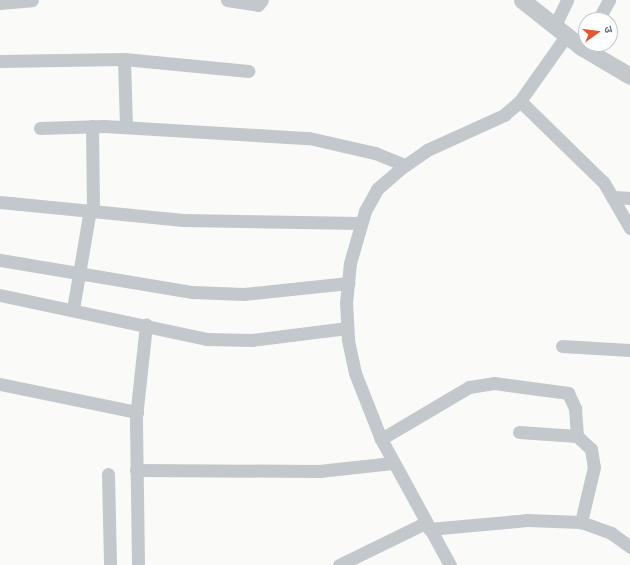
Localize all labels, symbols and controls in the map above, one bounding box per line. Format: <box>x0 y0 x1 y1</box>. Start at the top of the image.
north arrow <box>578 12 618 52</box>
text: उ <box>602 25 616 34</box>

